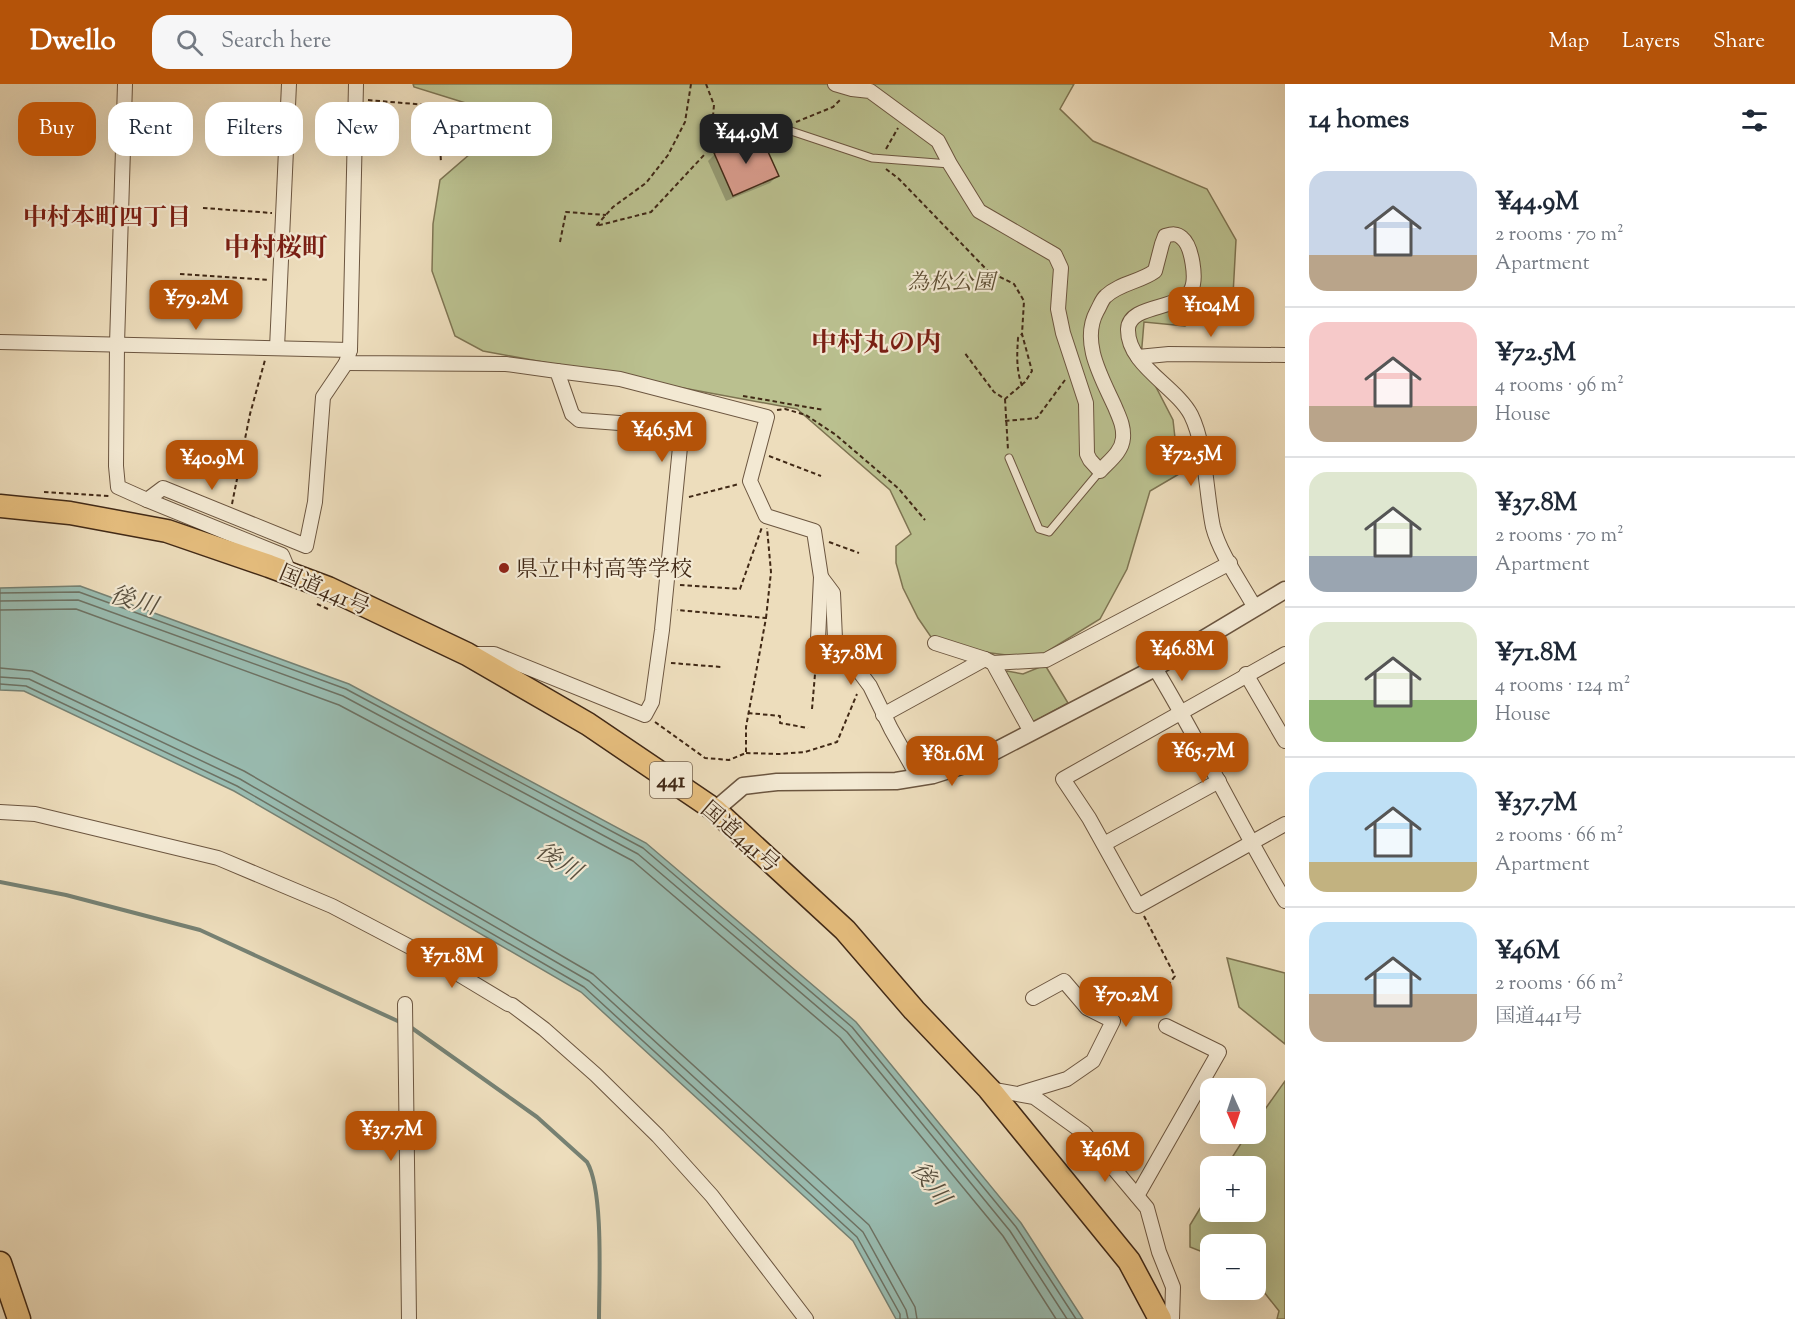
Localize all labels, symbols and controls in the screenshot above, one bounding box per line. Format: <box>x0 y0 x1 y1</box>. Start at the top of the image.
search box <box>152 15 572 69</box>
text: Dwello <box>30 22 116 62</box>
icon: search <box>173 26 206 59</box>
text: Search here <box>221 26 331 58</box>
text: Map <box>1549 27 1589 57</box>
text: Layers <box>1622 27 1680 57</box>
text: Share <box>1713 27 1765 57</box>
chip: Buy <box>18 102 96 156</box>
chip: Rent <box>108 102 193 156</box>
chip: Filters <box>205 102 303 156</box>
chip: New <box>315 102 399 156</box>
chip: Apartment <box>411 102 552 156</box>
text: 14 homes <box>1309 102 1409 139</box>
icon: filters <box>1738 104 1771 137</box>
pin: ¥44.9M <box>697 114 795 165</box>
text: ¥44.9M <box>714 119 778 148</box>
text: ¥44.9M <box>1495 184 1579 221</box>
icon: home <box>1357 195 1429 267</box>
district label: 中村本町四丁目 <box>23 202 191 236</box>
text: 2 rooms · 70 m² <box>1495 221 1624 250</box>
district label: 中村桜町 <box>224 231 328 268</box>
text: Apartment <box>1495 250 1590 279</box>
park label: 為松公園 <box>907 268 998 300</box>
pin: ¥79.2M <box>147 280 245 331</box>
text: ¥79.2M <box>163 285 229 314</box>
pin: ¥104M <box>1169 287 1253 338</box>
text: ¥104M <box>1182 292 1240 321</box>
district label: 中村丸の内 <box>811 326 941 363</box>
text: ¥72.5M <box>1495 335 1576 372</box>
icon: home <box>1357 346 1429 418</box>
text: 4 rooms · 96 m² <box>1495 372 1624 401</box>
text: House <box>1495 401 1550 430</box>
pin: ¥46.5M <box>613 412 711 463</box>
text: ¥46.5M <box>631 417 693 446</box>
pin: ¥72.5M <box>1142 436 1240 487</box>
pin: ¥40.9M <box>163 440 261 491</box>
text: ¥72.5M <box>1160 441 1222 470</box>
text: ¥40.9M <box>180 445 244 474</box>
text: ¥37.8M <box>1495 485 1577 522</box>
icon: home <box>1357 496 1429 568</box>
text: 2 rooms · 70 m² <box>1495 522 1624 551</box>
text: Apartment <box>1495 551 1590 580</box>
place label: 県立中村高等学校 <box>516 555 692 587</box>
street label: 国道441号 <box>274 558 374 625</box>
marker: 県立中村高等学校 <box>497 561 511 575</box>
water label: 後川 <box>106 579 164 626</box>
pin: ¥46.8M <box>1133 631 1231 682</box>
pin: ¥37.8M <box>802 635 900 686</box>
text: ¥71.8M <box>1495 635 1577 672</box>
text: ¥46.8M <box>1150 636 1214 665</box>
text: ¥37.8M <box>819 640 883 669</box>
icon: home <box>1357 646 1429 718</box>
text: 4 rooms · 124 m² <box>1495 672 1630 701</box>
text: House <box>1495 701 1550 730</box>
pin: ¥65.7M <box>1154 733 1252 784</box>
pin: ¥81.6M <box>903 736 1001 787</box>
text: ¥65.7M <box>1171 738 1235 767</box>
text: ¥81.6M <box>920 741 984 770</box>
road number: 441 <box>650 762 692 798</box>
text: ¥37.7M <box>1495 785 1577 822</box>
street label: 国道441号 <box>692 795 786 882</box>
icon: home <box>1357 796 1429 868</box>
text: 2 rooms · 66 m² <box>1495 822 1623 851</box>
water label: 後川 <box>529 836 590 891</box>
text: Apartment <box>1495 851 1590 880</box>
text: ¥46M <box>1495 933 1560 970</box>
pin: ¥71.8M <box>403 938 501 989</box>
text: ¥71.8M <box>421 943 483 972</box>
icon: home <box>1357 946 1429 1018</box>
text: 2 rooms · 66 m² <box>1495 970 1623 999</box>
pin: ¥70.2M <box>1077 977 1175 1028</box>
text: ¥70.2M <box>1093 982 1159 1011</box>
text: 国道441号 <box>1495 1003 1582 1032</box>
north arrow <box>1200 1078 1266 1144</box>
map controls <box>1200 1078 1266 1300</box>
pin: ¥37.7M <box>342 1111 440 1162</box>
text: ¥37.7M <box>359 1116 423 1145</box>
pin: ¥46M <box>1069 1132 1141 1183</box>
text: ¥46M <box>1080 1137 1130 1166</box>
water label: 後川 <box>901 1155 959 1216</box>
button: + <box>1200 1156 1266 1222</box>
button: − <box>1200 1234 1266 1300</box>

